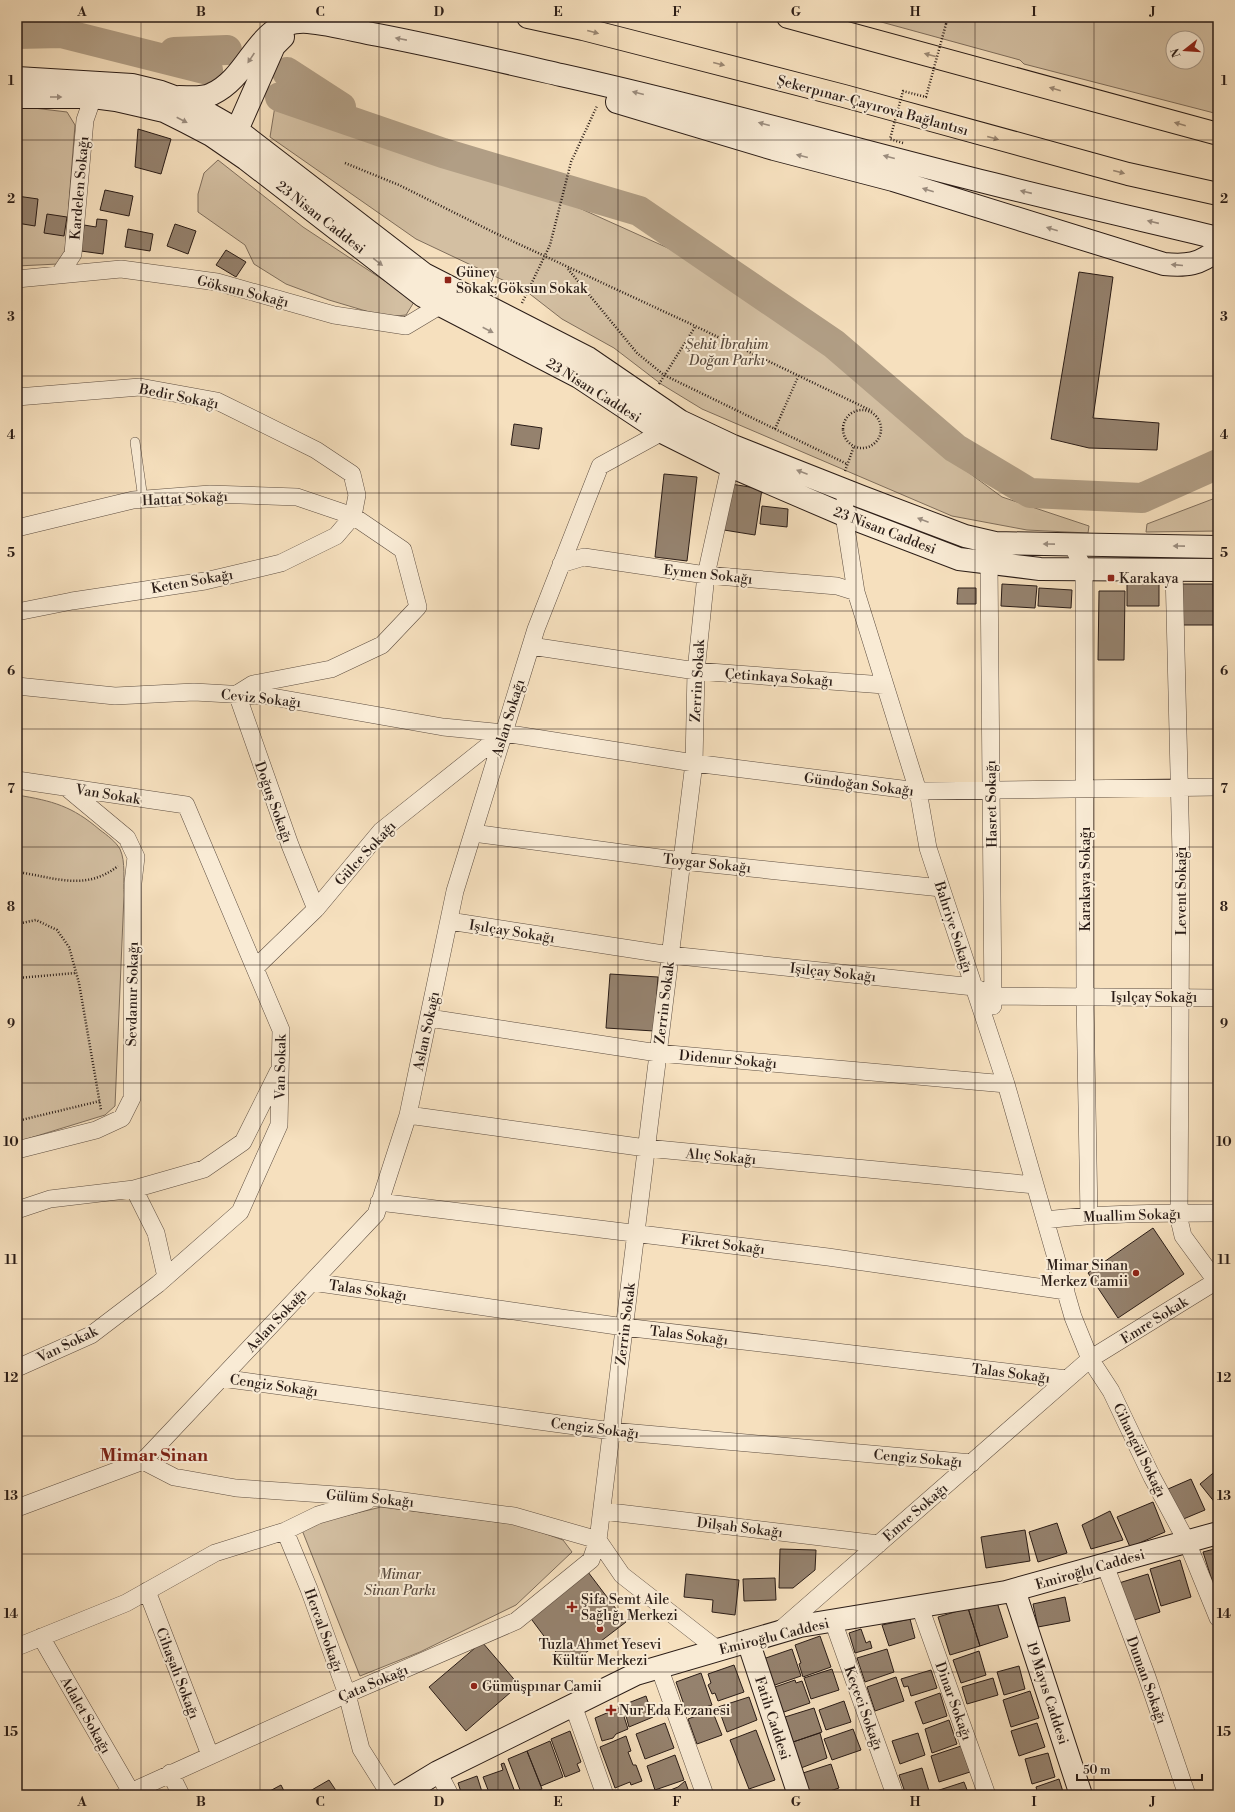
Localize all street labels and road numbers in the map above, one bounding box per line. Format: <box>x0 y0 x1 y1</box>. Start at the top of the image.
street label: Şekerpınar-Çayırova Bağlantısı <box>775 72 971 140</box>
street label: Kardelen Sokağı <box>67 135 94 241</box>
street label: 23 Nisan Caddesi <box>272 177 369 259</box>
street label: Göksun Sokağı <box>195 272 291 312</box>
street label: 23 Nisan Caddesi <box>543 354 645 427</box>
street label: Bedir Sokağı <box>136 380 221 414</box>
street label: Hattat Sokağı <box>142 488 229 510</box>
street label: 23 Nisan Caddesi <box>831 503 939 559</box>
street label: Eymen Sokağı <box>662 561 754 589</box>
street label: Keten Sokağı <box>150 566 235 598</box>
street label: Zerrin Sokak <box>687 639 709 723</box>
street label: Çetinkaya Sokağı <box>724 665 834 691</box>
street label: Aslan Sokağı <box>488 677 529 761</box>
street label: Ceviz Sokağı <box>220 686 302 712</box>
street label: Doğuş Sokağı <box>250 759 296 846</box>
street label: Hasret Sokağı <box>982 760 1002 848</box>
street label: Gündoğan Sokağı <box>803 769 915 801</box>
street label: Van Sokak <box>73 781 142 809</box>
street label: Gülce Sokağı <box>331 817 401 890</box>
street label: Karakaya Sokağı <box>1077 826 1095 932</box>
street label: Levent Sokağı <box>1173 846 1191 935</box>
street label: Toygar Sokağı <box>662 850 752 878</box>
street label: Bahriye Sokağı <box>929 878 976 976</box>
street label: Işılçay Sokağı <box>468 916 556 948</box>
street label: Sevdanur Sokağı <box>123 941 143 1047</box>
street label: Zerrin Sokak <box>651 960 679 1045</box>
street label: Işılçay Sokağı <box>789 960 877 987</box>
street label: Aslan Sokağı <box>410 989 444 1074</box>
street label: Işılçay Sokağı <box>1111 989 1198 1007</box>
street label: Van Sokak <box>271 1034 291 1101</box>
street label: Didenur Sokağı <box>678 1047 778 1073</box>
street label: Alıç Sokağı <box>684 1145 757 1169</box>
street label: Muallim Sokağı <box>1083 1205 1182 1227</box>
street label: Fikret Sokağı <box>680 1231 766 1259</box>
street label: Talas Sokağı <box>328 1277 409 1305</box>
street label: Zerrin Sokak <box>612 1281 640 1366</box>
street label: Aslan Sokağı <box>242 1285 311 1357</box>
street label: Emre Sokak <box>1118 1293 1192 1349</box>
street label: Van Sokak <box>33 1322 101 1368</box>
street label: Talas Sokağı <box>649 1322 730 1350</box>
street label: Talas Sokağı <box>971 1360 1052 1388</box>
street label: Cengiz Sokağı <box>228 1371 320 1401</box>
street label: Cihangül Sokağı <box>1108 1400 1170 1501</box>
street label: Cengiz Sokağı <box>550 1415 641 1443</box>
street label: Cengiz Sokağı <box>873 1446 963 1472</box>
street label: Emre Sokağı <box>879 1479 952 1546</box>
street label: Gülüm Sokağı <box>325 1486 415 1512</box>
street label: Dilşah Sokağı <box>696 1514 784 1542</box>
street label: Emiroğlu Caddesi <box>1033 1546 1147 1594</box>
street label: Hercal Sokağı <box>300 1586 347 1675</box>
street label: Emiroğlu Caddesi <box>717 1614 832 1659</box>
street label: Cihaşah Sokağı <box>151 1625 203 1722</box>
street label: Duman Sokağı <box>1122 1634 1170 1727</box>
street label: 19 Mayıs Caddesi <box>1022 1640 1072 1747</box>
street label: Dinar Sokağı <box>930 1660 976 1744</box>
street label: Çata Sokağı <box>336 1661 412 1707</box>
street label: Keçeci Sokağı <box>839 1664 887 1753</box>
street label: Adalet Sokağı <box>55 1673 115 1758</box>
street label: Fatih Caddesi <box>750 1674 794 1763</box>

